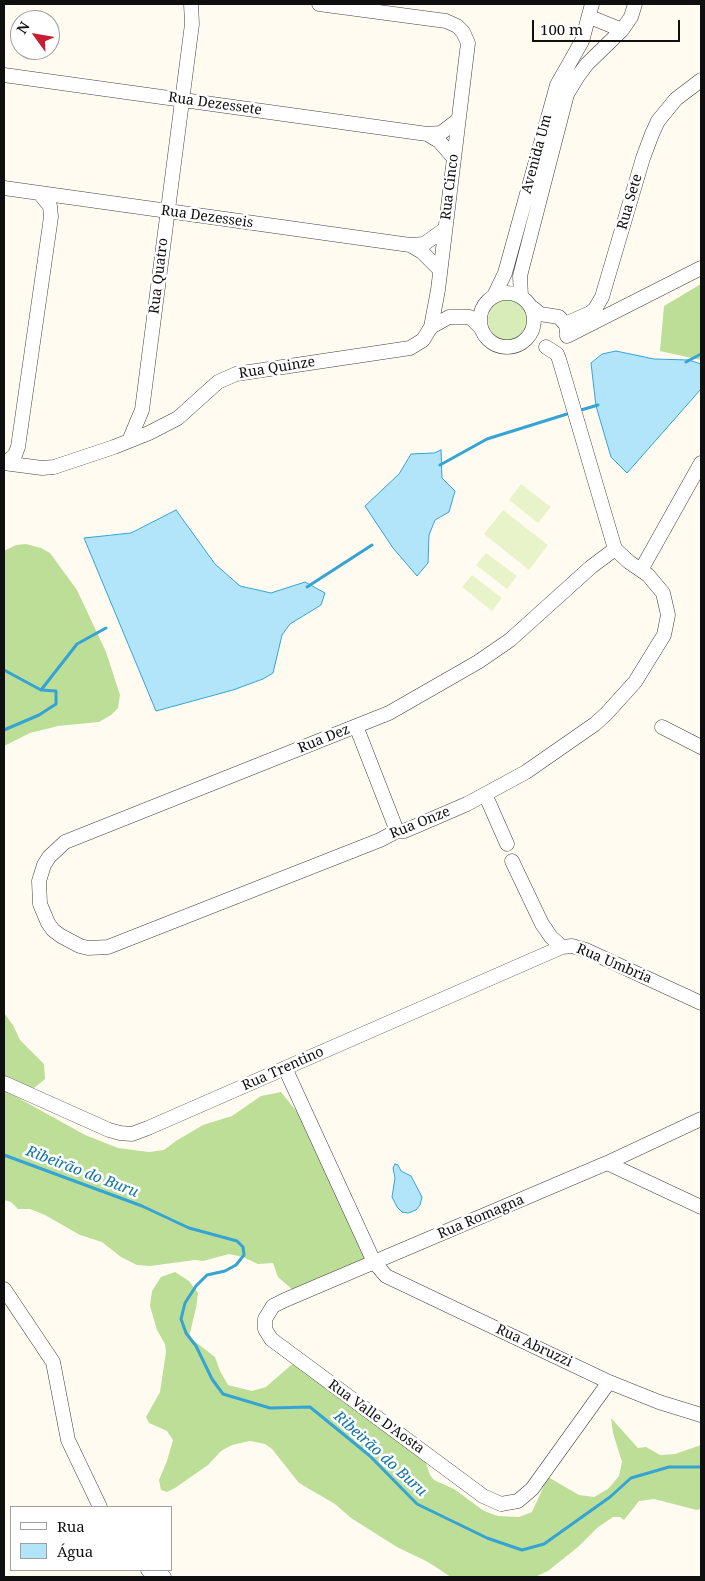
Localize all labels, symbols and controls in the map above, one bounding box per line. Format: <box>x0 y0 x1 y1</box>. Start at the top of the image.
north arrow <box>10 10 60 60</box>
scale bar <box>535 10 682 42</box>
text: N <box>12 18 34 37</box>
text: 100 m <box>540 19 583 39</box>
street label: Rua Dezessete <box>167 89 263 119</box>
street label: Avenida Um <box>518 112 556 196</box>
street label: Rua Cinco <box>438 153 462 221</box>
street label: Rua Sete <box>614 172 646 232</box>
street label: Rua Dezesseis <box>160 202 254 232</box>
street label: Rua Quatro <box>146 237 172 315</box>
street label: Rua Quinze <box>238 354 316 382</box>
street label: Rua Dez <box>296 721 352 757</box>
street label: Rua Onze <box>387 803 453 843</box>
street label: Rua Umbria <box>574 941 654 987</box>
street label: Rua Trentino <box>239 1043 327 1095</box>
water label: Ribeirão do Buru <box>23 1142 141 1202</box>
street label: Rua Romagna <box>435 1191 527 1243</box>
street label: Rua Abruzzi <box>493 1321 575 1371</box>
street label: Rua Valle D'Aosta <box>325 1376 427 1458</box>
water label: Ribeirão do Buru <box>330 1408 430 1500</box>
legend <box>10 1506 172 1571</box>
text: Rua <box>57 1516 85 1536</box>
text: Água <box>57 1541 93 1561</box>

